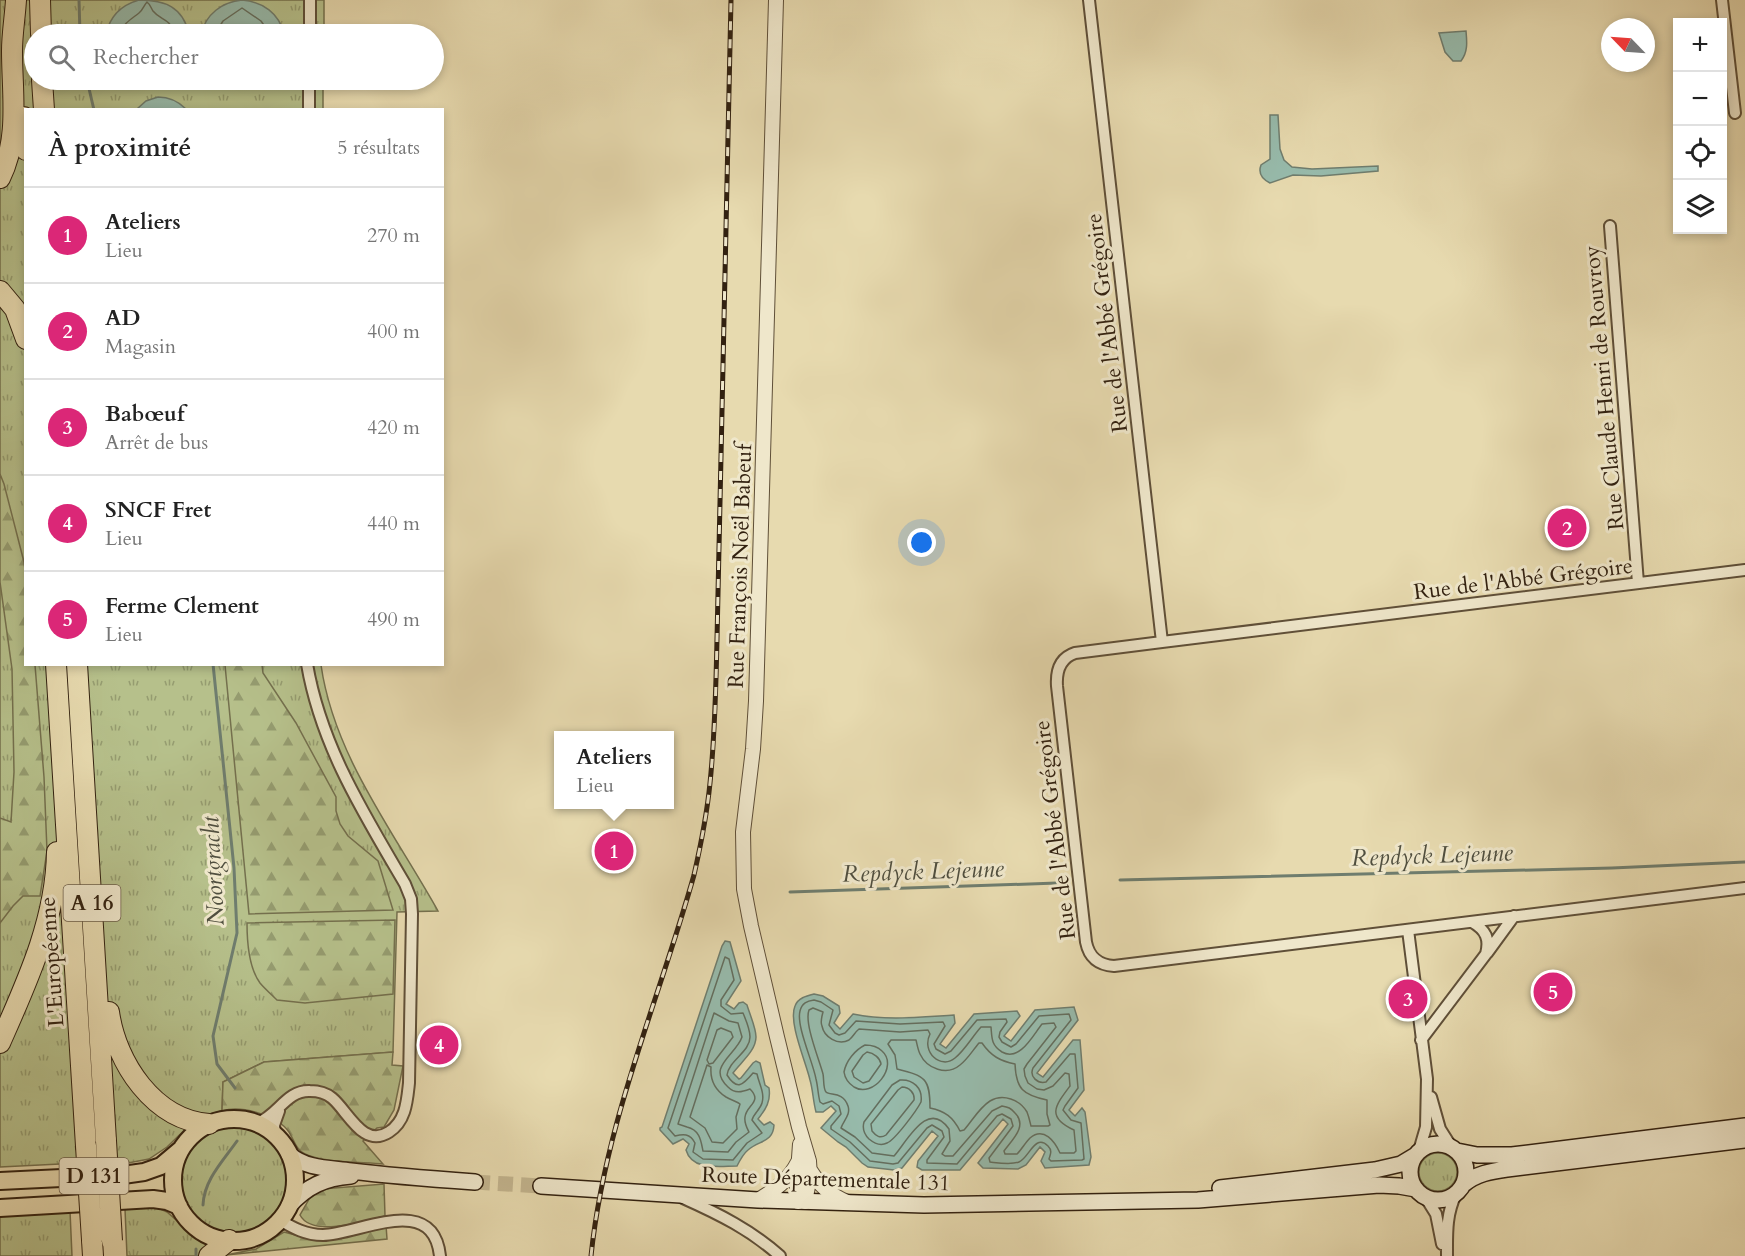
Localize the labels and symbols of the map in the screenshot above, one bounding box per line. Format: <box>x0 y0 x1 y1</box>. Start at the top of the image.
north arrow <box>1601 18 1655 72</box>
street label: Rue de l'Abbé Grégoire <box>1079 212 1135 434</box>
street label: Rue Claude Henri de Rouvroy <box>1577 244 1631 531</box>
street label: Rue François Noël Babeuf <box>721 440 759 689</box>
pin: 2 <box>1548 506 1586 550</box>
your location <box>907 528 936 557</box>
street label: Rue de l'Abbé Grégoire <box>1412 551 1634 607</box>
street label: Rue de l'Abbé Grégoire <box>1027 719 1083 941</box>
water label: Noortgracht <box>194 814 233 926</box>
pin: 1 <box>594 828 634 874</box>
water label: Repdyck Lejeune <box>1351 836 1514 875</box>
water label: Repdyck Lejeune <box>842 852 1005 891</box>
road number: A 16 <box>64 885 121 921</box>
street label: L'Européenne <box>32 896 72 1028</box>
pin: 5 <box>1534 970 1572 1014</box>
pin: 3 <box>1388 976 1428 1022</box>
pin: 4 <box>420 1022 458 1068</box>
road number: D 131 <box>60 1158 128 1194</box>
street label: Route Départementale 131 <box>701 1160 951 1198</box>

